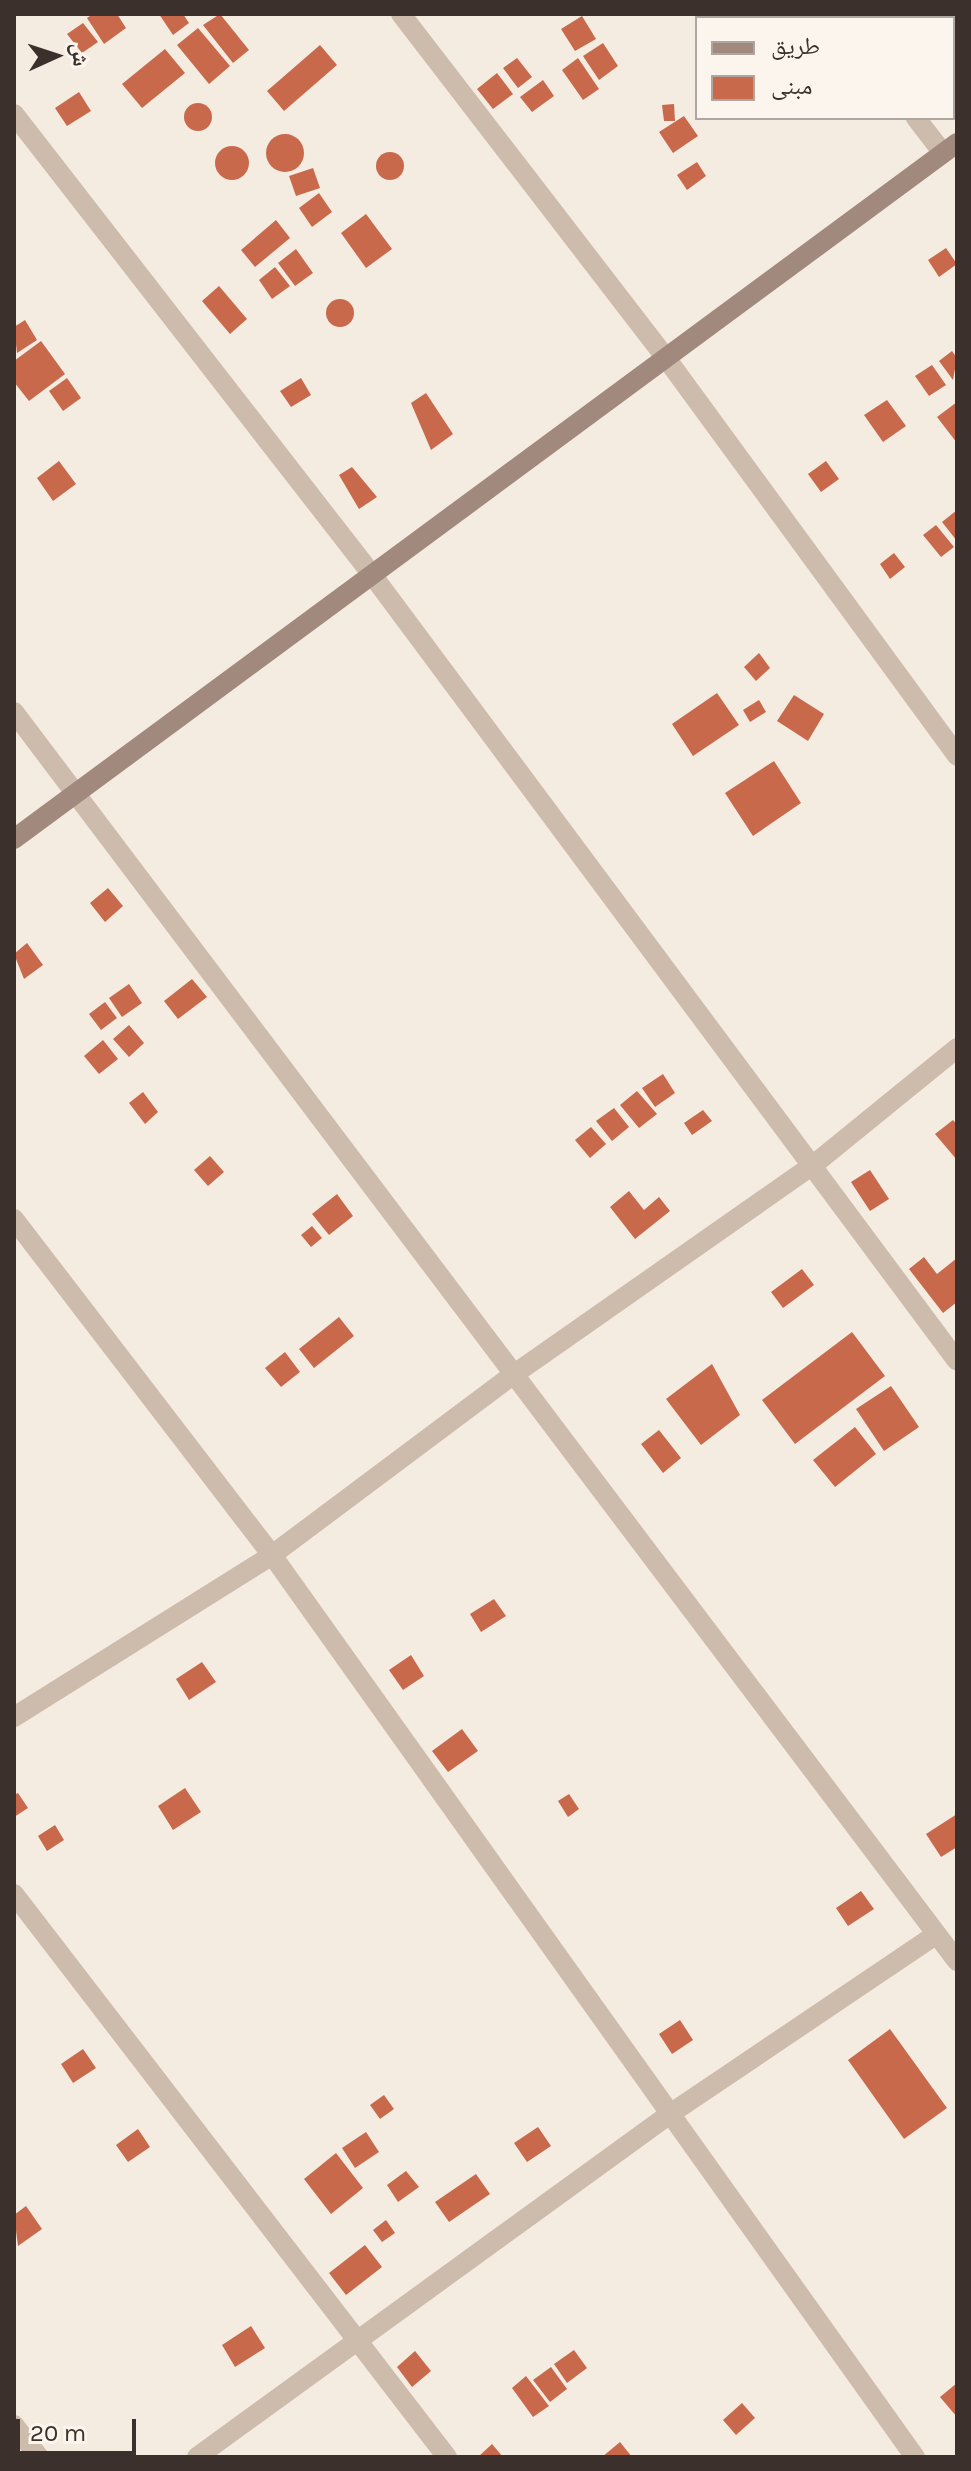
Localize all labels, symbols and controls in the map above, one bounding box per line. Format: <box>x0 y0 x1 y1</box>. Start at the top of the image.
north arrow <box>16 16 96 96</box>
legend <box>695 16 955 120</box>
text: طريق <box>771 32 820 60</box>
text: ش <box>66 42 94 67</box>
text: مبنى <box>771 72 812 100</box>
scale bar <box>20 2403 140 2453</box>
text: 20 m <box>30 2419 86 2447</box>

